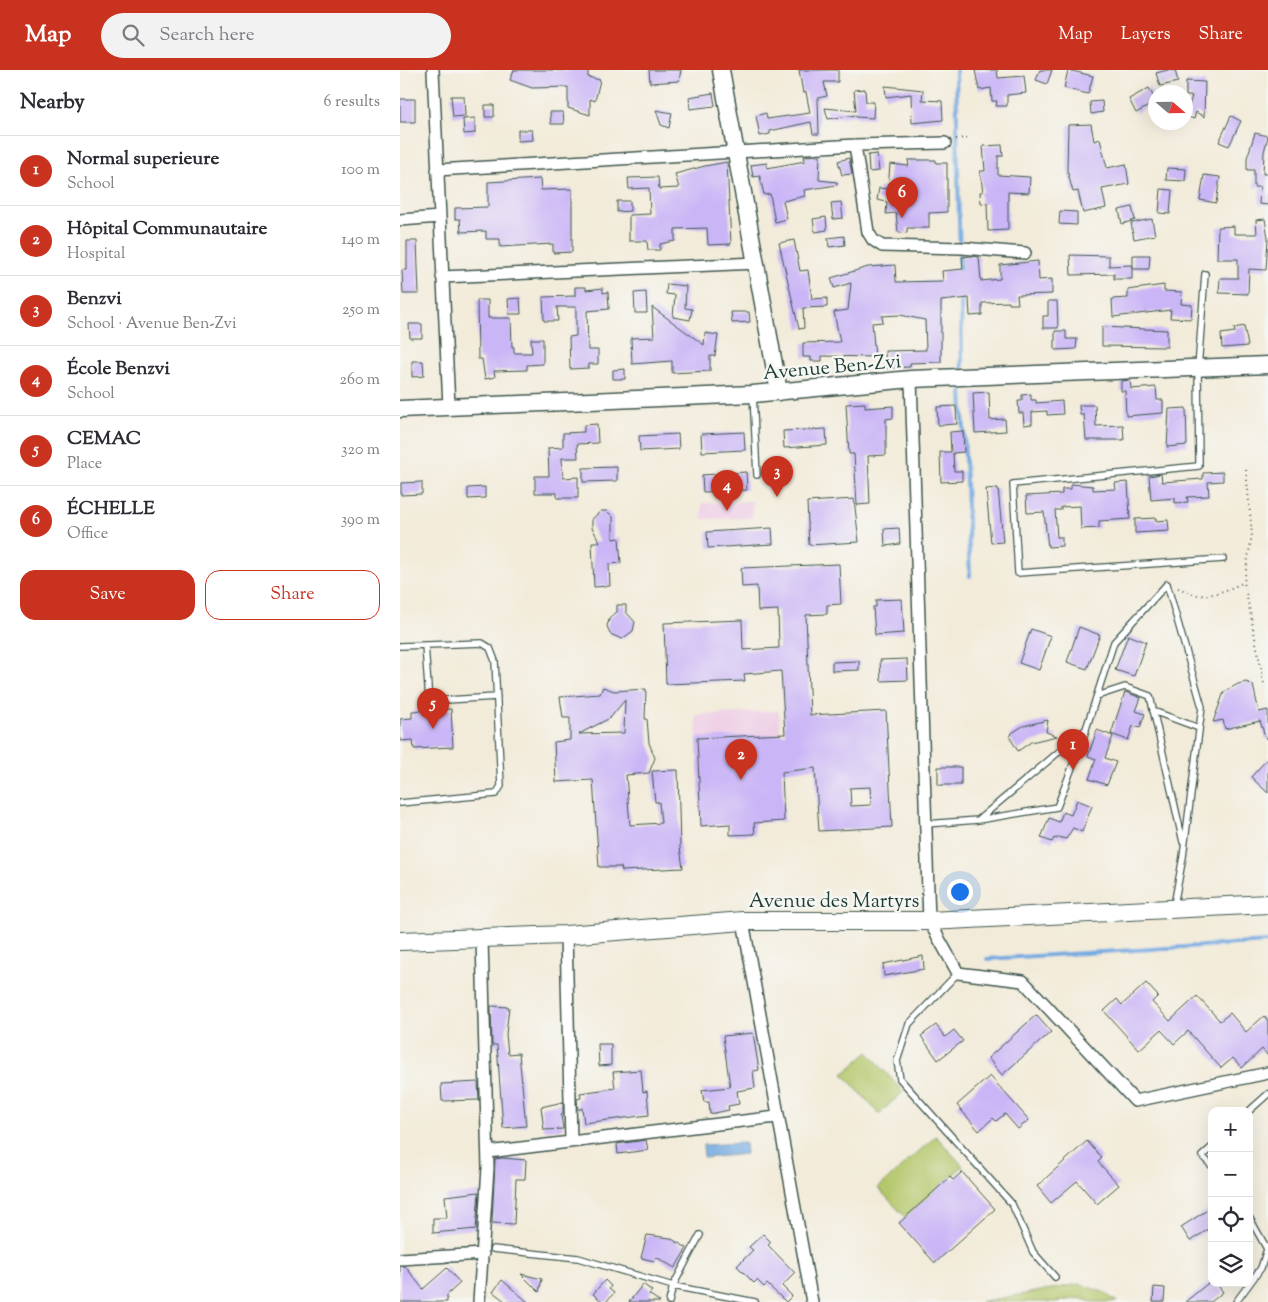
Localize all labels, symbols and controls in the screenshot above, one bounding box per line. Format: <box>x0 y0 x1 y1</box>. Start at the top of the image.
search box <box>101 13 451 58</box>
text: Map <box>25 18 71 52</box>
icon: search <box>119 21 147 49</box>
text: Search here <box>159 22 255 49</box>
text: Map <box>1058 22 1093 48</box>
text: Layers <box>1121 22 1171 48</box>
text: Share <box>1199 22 1243 48</box>
north arrow <box>1148 85 1193 130</box>
text: Nearby <box>20 88 85 118</box>
text: 6 results <box>324 91 380 114</box>
text: Normal superieure <box>67 146 219 173</box>
text: 1 <box>33 159 39 182</box>
text: 100 m <box>341 159 380 182</box>
text: School <box>67 173 115 196</box>
pin: 6 <box>886 177 918 218</box>
text: Hôpital Communautaire <box>67 216 267 243</box>
text: 2 <box>32 229 40 252</box>
text: 140 m <box>342 229 380 252</box>
text: Hospital <box>67 243 125 266</box>
text: Benzvi <box>67 286 122 313</box>
text: 3 <box>33 299 39 322</box>
text: 250 m <box>342 299 380 322</box>
text: School · Avenue Ben-Zvi <box>67 313 236 336</box>
street label: Avenue Ben-Zvi <box>762 348 903 389</box>
text: École Benzvi <box>67 356 170 383</box>
text: 4 <box>32 369 40 392</box>
text: 260 m <box>339 369 380 392</box>
text: School <box>67 383 115 406</box>
text: CEMAC <box>67 426 141 453</box>
text: 5 <box>33 439 39 462</box>
text: 320 m <box>341 439 380 462</box>
text: Place <box>67 453 102 476</box>
pin: 3 <box>761 456 793 497</box>
pin: 4 <box>711 470 743 511</box>
text: ÉCHELLE <box>67 496 155 523</box>
text: 6 <box>32 509 40 532</box>
text: 390 m <box>341 509 380 532</box>
text: Office <box>67 523 108 546</box>
button: Save <box>20 570 195 620</box>
button: Share <box>205 570 380 620</box>
pin: 5 <box>417 688 449 729</box>
pin: 1 <box>1057 729 1089 770</box>
pin: 2 <box>725 739 757 780</box>
your location <box>947 879 973 905</box>
street label: Avenue des Martyrs <box>749 888 919 917</box>
map controls <box>1208 1107 1253 1287</box>
button: + <box>1208 1107 1253 1152</box>
button: − <box>1208 1152 1253 1197</box>
button: locate <box>1208 1197 1253 1242</box>
button: layers <box>1208 1242 1253 1287</box>

